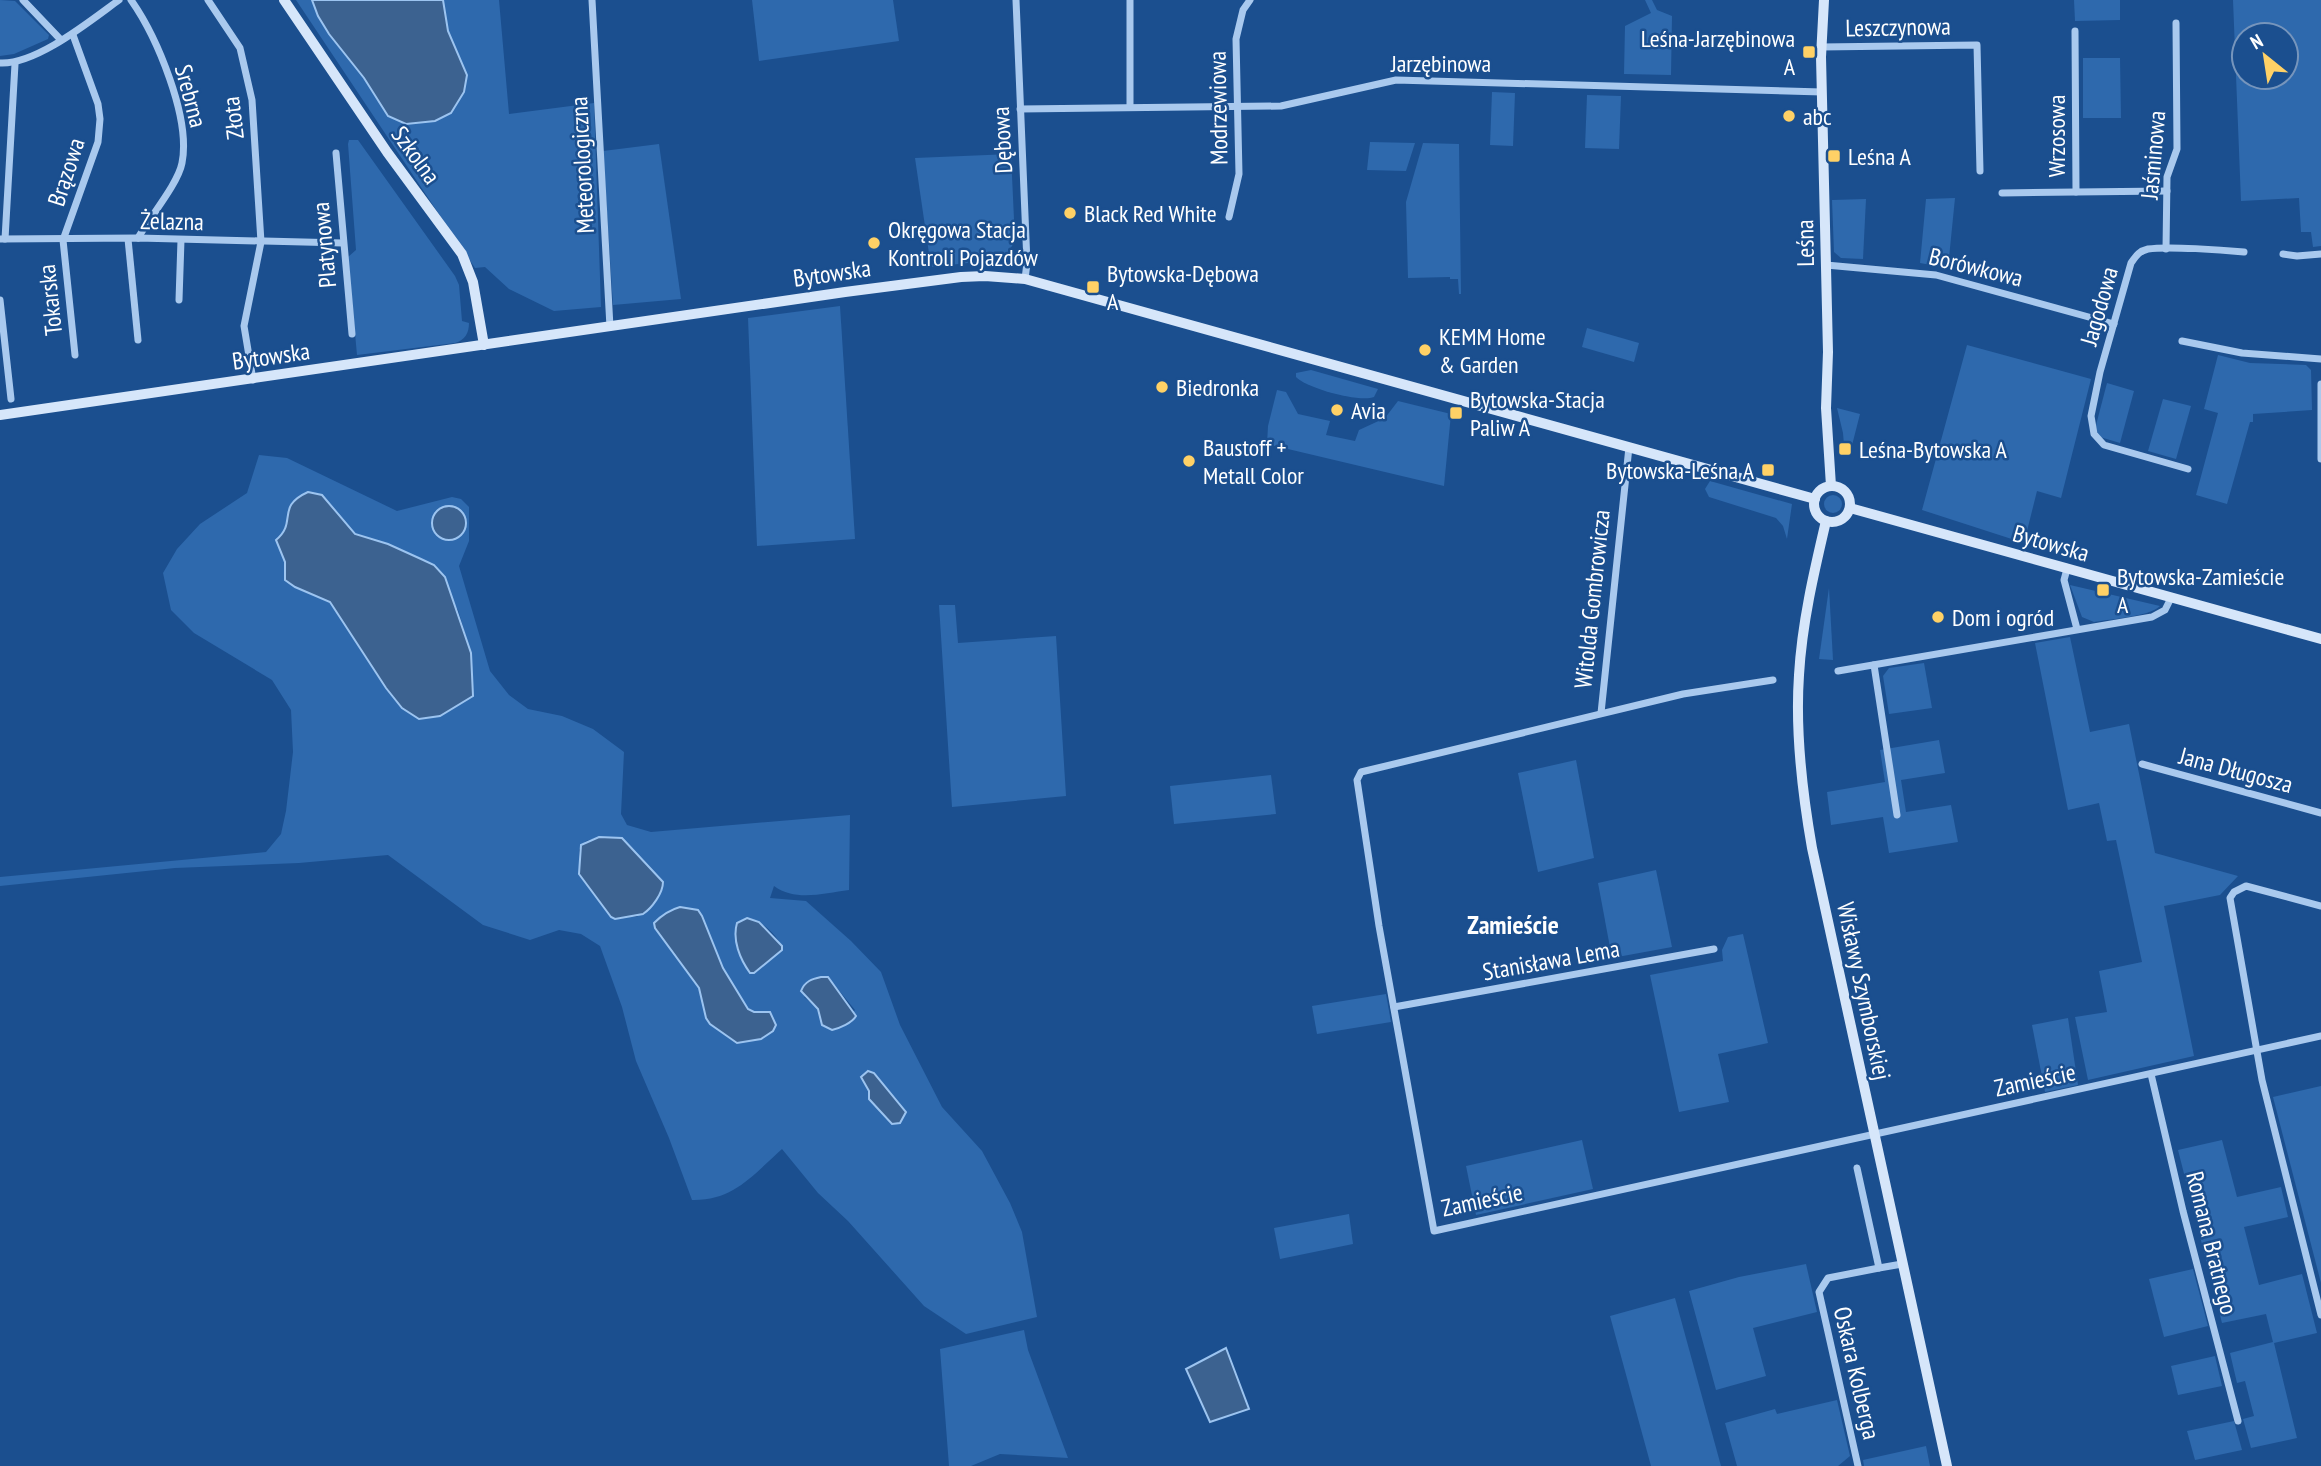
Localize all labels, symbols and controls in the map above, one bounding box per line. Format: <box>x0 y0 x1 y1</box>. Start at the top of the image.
street label: Leszczynowa <box>1845 11 1951 43</box>
north arrow <box>2230 21 2300 91</box>
place label: Leśna-Jarzębinowa A <box>1641 23 1796 82</box>
text: N <box>2246 28 2267 54</box>
marker: Leśna-Jarzębinowa A <box>1801 44 1817 60</box>
street label: Jarzębinowa <box>1390 48 1491 79</box>
street label: Modrzewiowa <box>1202 51 1234 165</box>
street label: Srebrna <box>168 61 214 131</box>
street label: Złota <box>215 95 251 141</box>
street label: Wrzosowa <box>2041 95 2072 177</box>
street label: Meteorologiczna <box>563 96 601 234</box>
place label: abc <box>1803 101 1832 132</box>
street label: Dębowa <box>985 106 1019 174</box>
marker: abc <box>1781 108 1797 124</box>
street label: Jaśminowa <box>2134 109 2172 202</box>
street label: Szkolna <box>385 120 447 190</box>
street label: Brązowa <box>40 134 92 210</box>
place label: Leśna A <box>1848 141 1912 172</box>
marker: Leśna A <box>1826 148 1842 164</box>
place label: Black Red White <box>1084 198 1217 229</box>
street label: Platynowa <box>305 201 343 289</box>
street label: Żelazna <box>140 205 204 237</box>
marker: Black Red White <box>1062 205 1078 221</box>
place label: Okręgowa Stacja Kontroli Pojazdów <box>888 214 1039 273</box>
street label: Leśna <box>1789 219 1821 267</box>
marker: Okręgowa Stacja Kontroli Pojazdów <box>866 235 882 251</box>
street label: Borówkowa <box>1926 240 2026 294</box>
street label: Bytowska <box>791 252 873 294</box>
place label: Bytowska-Dębowa A <box>1107 258 1259 317</box>
street label: Tokarska <box>31 263 69 337</box>
street label: Jagodowa <box>2073 263 2125 350</box>
marker: Bytowska-Dębowa A <box>1085 279 1101 295</box>
place label: KEMM Home & Garden <box>1439 321 1546 380</box>
street label: Bytowska <box>230 335 312 377</box>
marker: KEMM Home & Garden <box>1417 342 1433 358</box>
place label: Biedronka <box>1176 372 1259 403</box>
marker: Biedronka <box>1154 379 1170 395</box>
place label: Bytowska-Stacja Paliw A <box>1470 384 1605 443</box>
place label: Avia <box>1351 395 1386 426</box>
marker: Avia <box>1329 402 1345 418</box>
marker: Bytowska-Stacja Paliw A <box>1448 405 1464 421</box>
place label: Baustoff + Metall Color <box>1203 432 1304 491</box>
place label: Leśna-Bytowska A <box>1859 434 2008 465</box>
marker: Leśna-Bytowska A <box>1837 441 1853 457</box>
marker: Baustoff + Metall Color <box>1181 453 1197 469</box>
place label: Bytowska-Leśna A <box>1606 455 1755 486</box>
marker: Bytowska-Leśna A <box>1760 462 1776 478</box>
street label: Witolda Gombrowicza <box>1567 508 1617 690</box>
street label: Bytowska <box>2009 517 2093 569</box>
place label: Bytowska-Zamieście A <box>2117 561 2284 620</box>
marker: Bytowska-Zamieście A <box>2095 582 2111 598</box>
place label: Dom i ogród <box>1952 602 2054 633</box>
marker: Dom i ogród <box>1930 609 1946 625</box>
street label: Jana Długosza <box>2175 740 2296 800</box>
street label: Wisławy Szymborskiej <box>1830 899 1898 1083</box>
district label: Zamieście <box>1467 908 1559 941</box>
street label: Stanisława Lema <box>1480 933 1622 987</box>
street label: Zamieście <box>1992 1056 2078 1104</box>
street label: Romana Bratnego <box>2179 1168 2245 1318</box>
street label: Zamieście <box>1439 1176 1525 1224</box>
street label: Oskara Kolberga <box>1827 1304 1887 1442</box>

